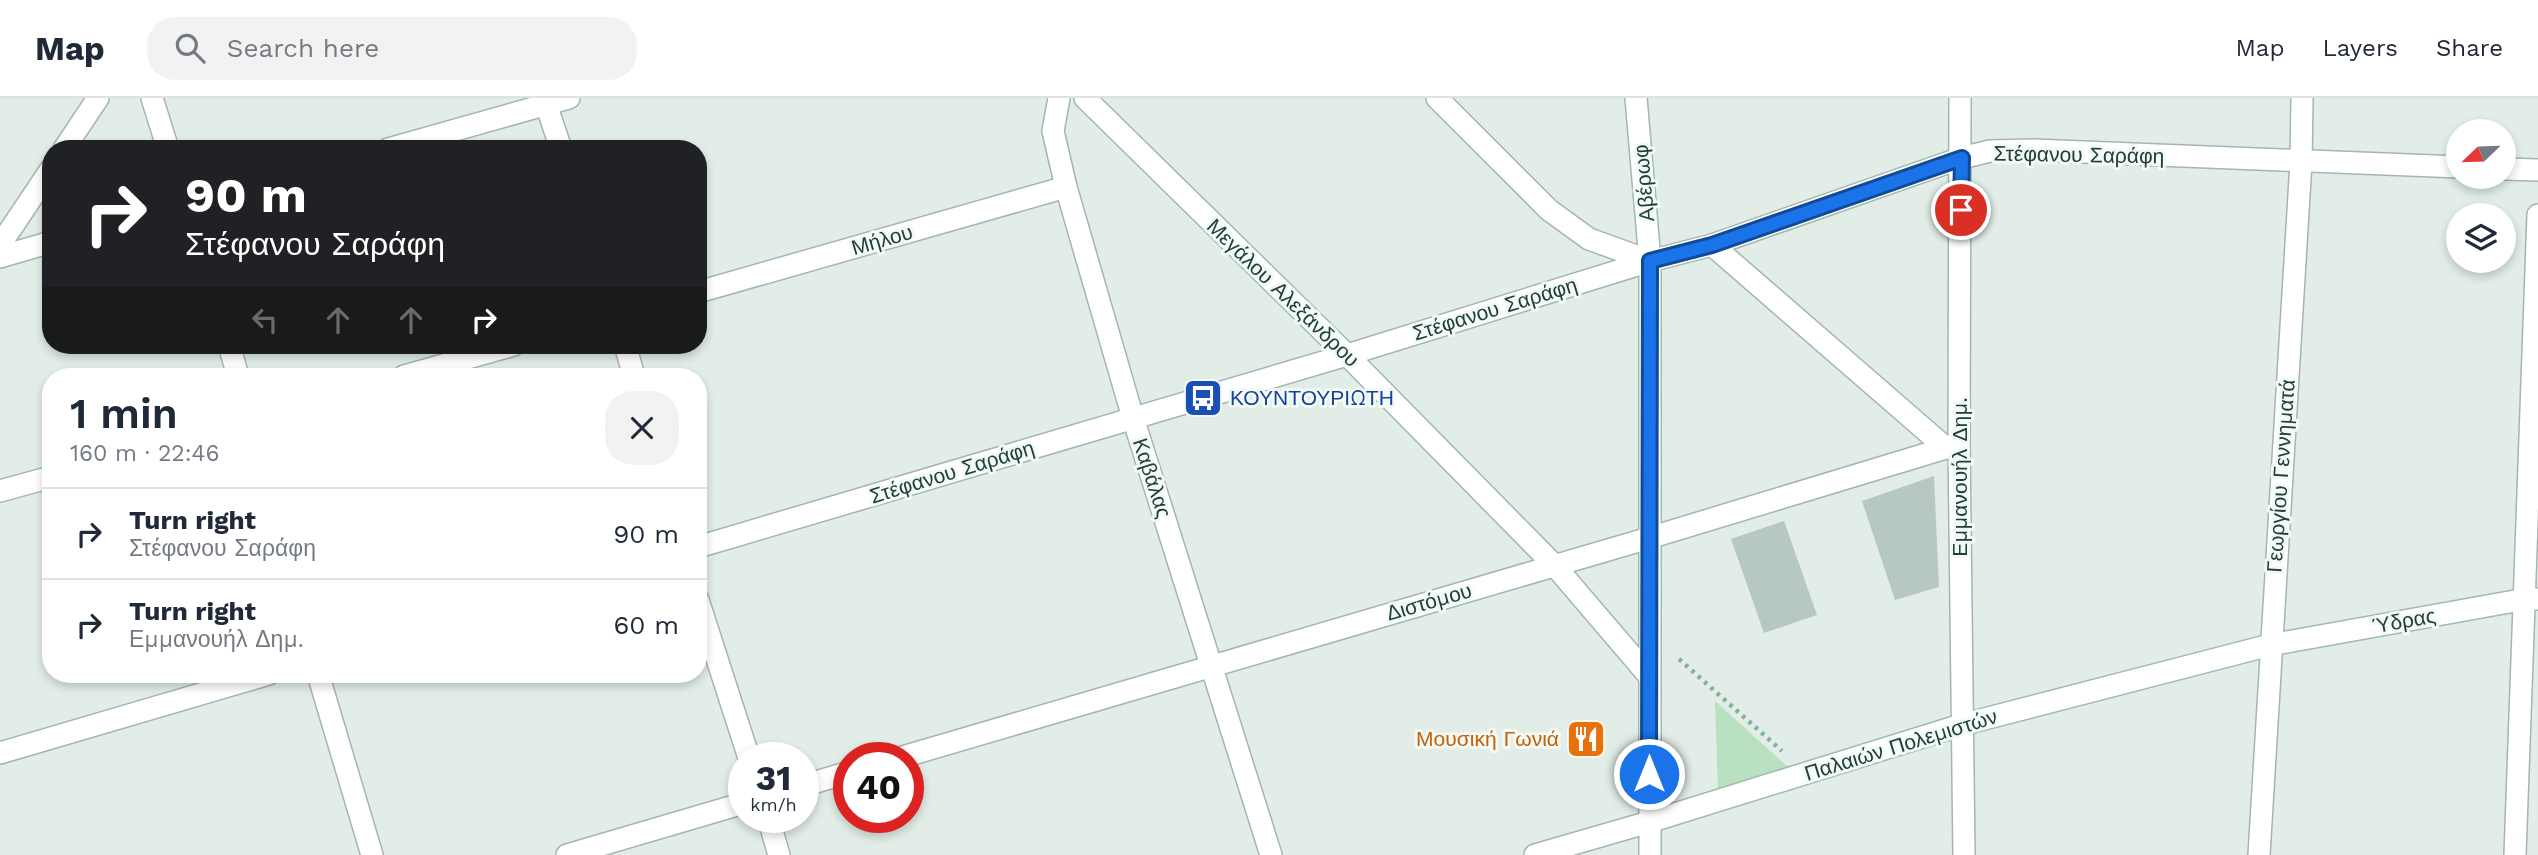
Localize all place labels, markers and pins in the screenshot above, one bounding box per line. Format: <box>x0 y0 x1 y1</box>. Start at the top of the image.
pin <box>1931 180 1991 240</box>
bus stop icon: ΚΟΥΝΤΟΥΡΙΩΤΗ <box>1182 377 1224 419</box>
place label: ΚΟΥΝΤΟΥΡΙΩΤΗ <box>1230 385 1394 410</box>
restaurant icon: Μουσική Γωνιά <box>1565 718 1607 760</box>
place label: Μουσική Γωνιά <box>1416 726 1559 751</box>

